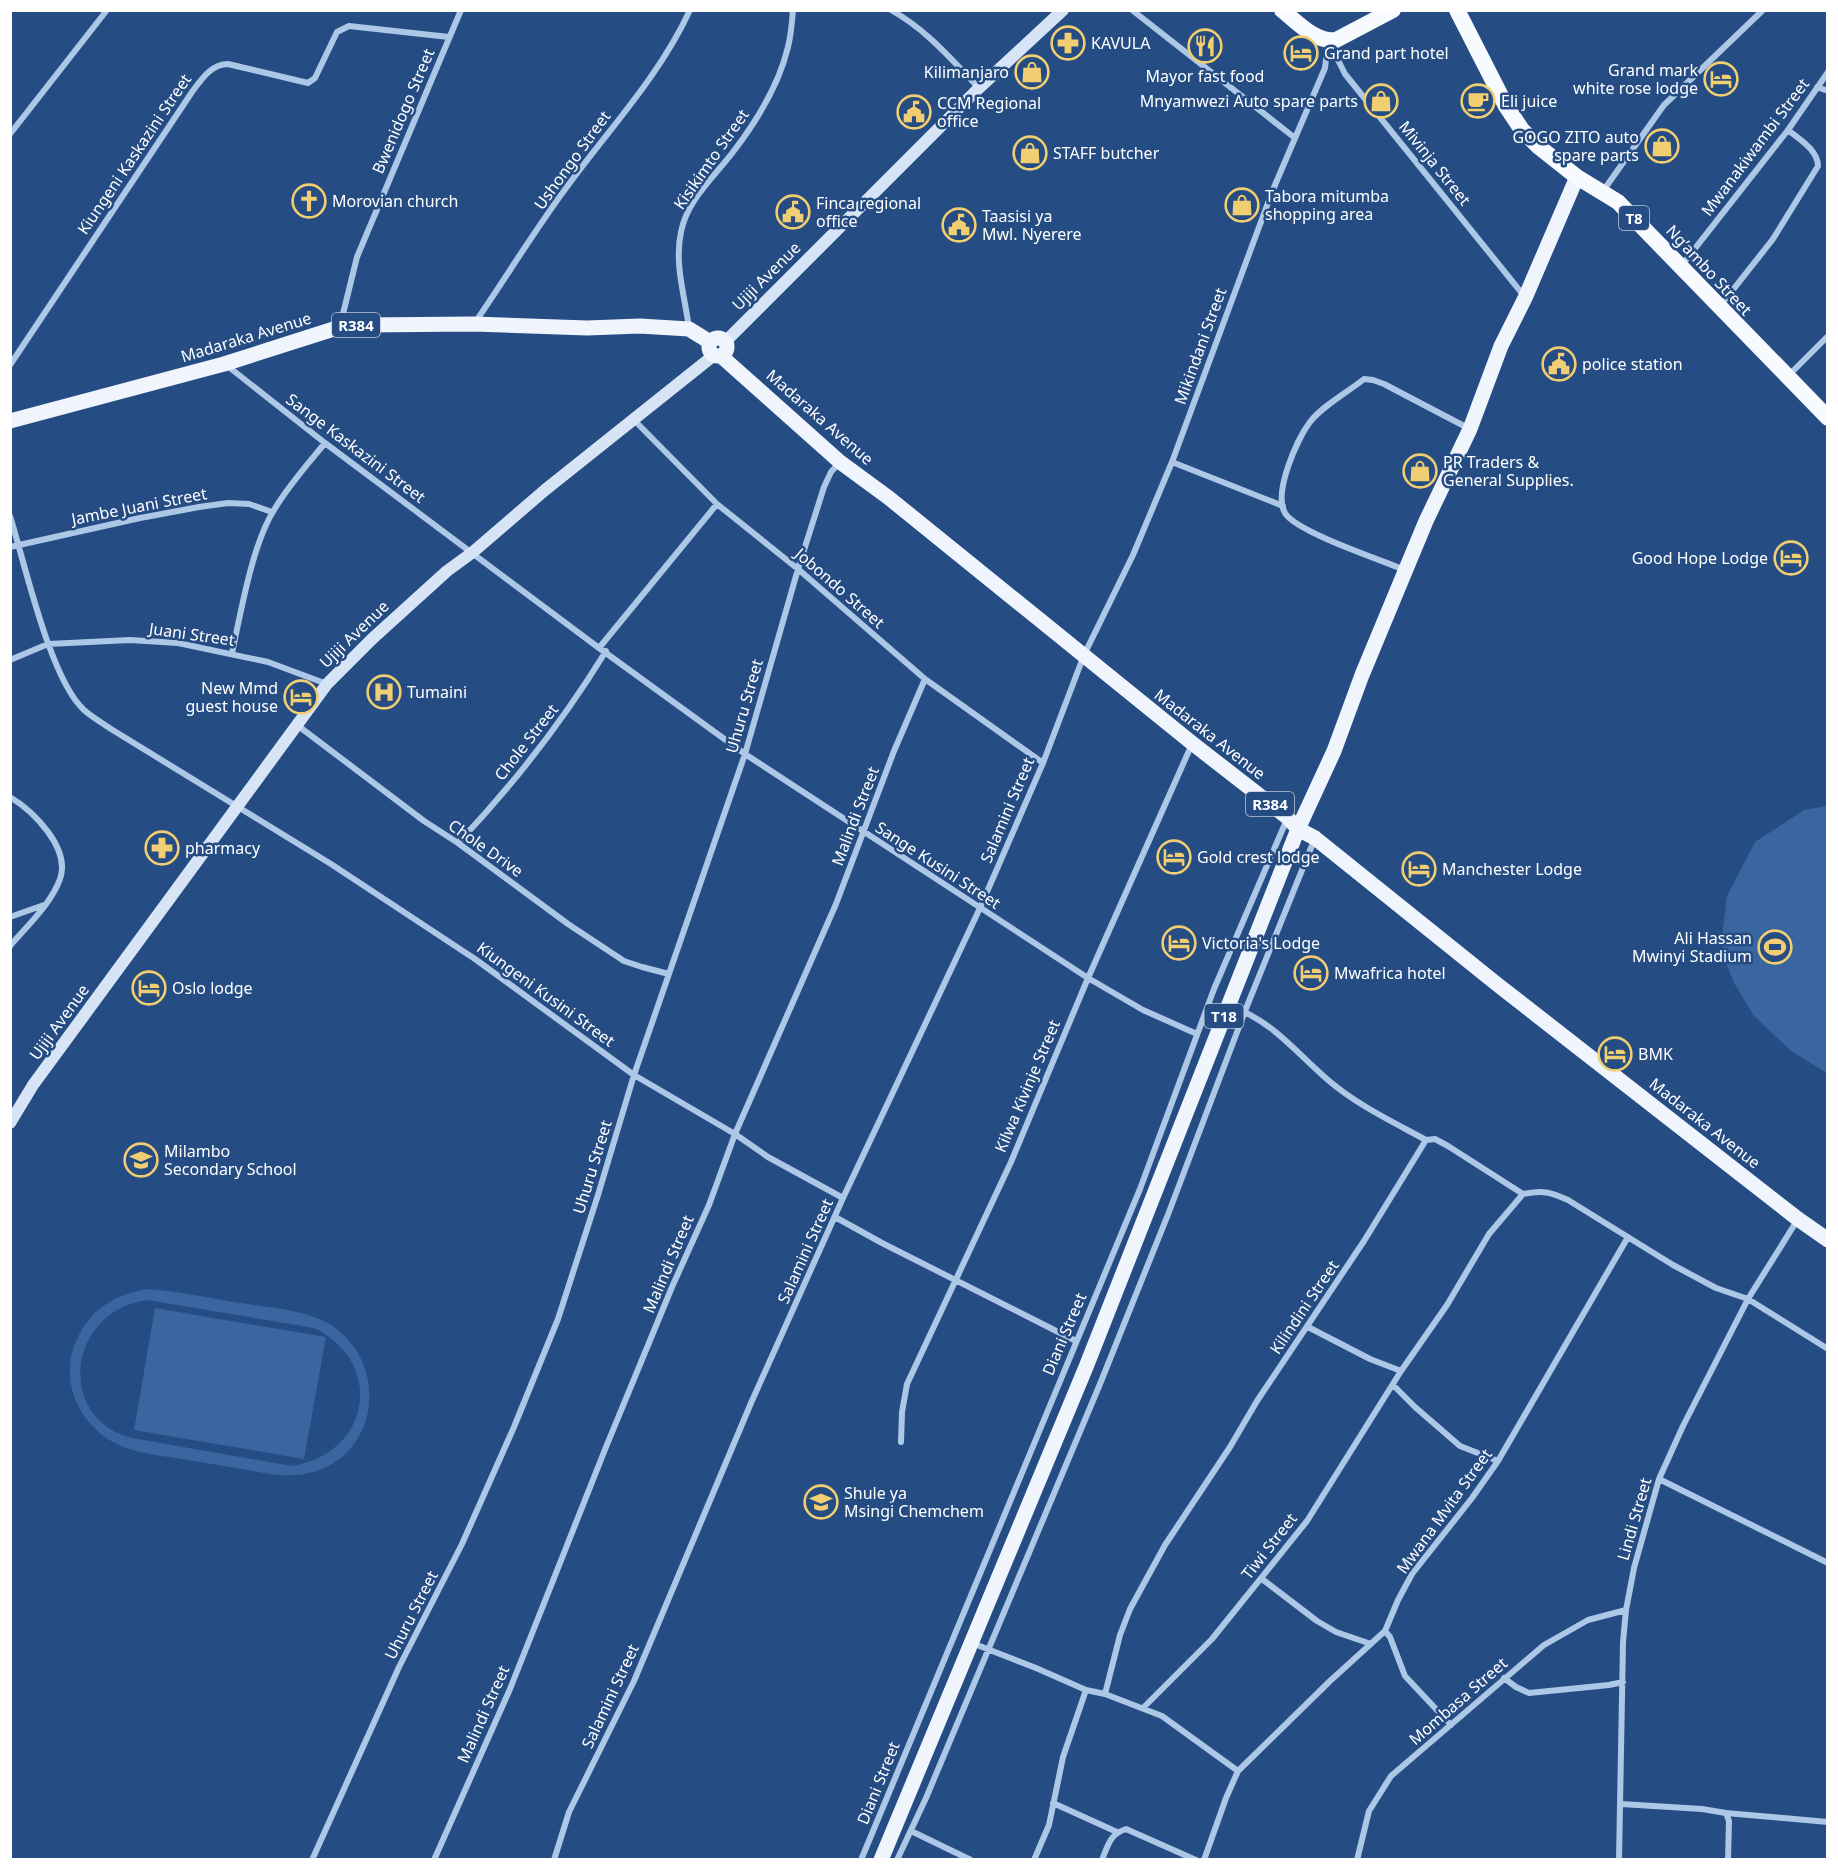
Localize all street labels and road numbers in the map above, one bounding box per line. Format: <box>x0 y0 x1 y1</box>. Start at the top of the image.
street label: Bwenidogo Street <box>367 45 439 177</box>
street label: Kiungeni Kaskazini Street <box>72 69 196 239</box>
street label: Mwanakiwambi Street <box>1696 74 1814 220</box>
street label: Kisikimto Street <box>668 104 754 214</box>
street label: Ushongo Street <box>529 106 615 214</box>
street label: Mivinja Street <box>1394 116 1476 210</box>
road number: T8 <box>1619 206 1649 230</box>
street label: Ng’ambo Street <box>1661 220 1757 320</box>
street label: Ujiji Avenue <box>727 237 805 315</box>
street label: Mikindani Street <box>1169 284 1231 407</box>
street label: Madaraka Avenue <box>178 307 314 367</box>
road number: R384 <box>332 313 380 337</box>
street label: Madaraka Avenue <box>762 364 878 470</box>
street label: Sange Kaskazini Street <box>282 388 430 508</box>
street label: Jambe Juani Street <box>67 482 209 530</box>
street label: Jobondo Street <box>789 542 890 633</box>
street label: Ujiji Avenue <box>315 595 393 673</box>
street label: Juani Street <box>146 617 236 651</box>
street label: Uhuru Street <box>720 656 768 756</box>
street label: Madaraka Avenue <box>1150 684 1270 784</box>
street label: Chole Street <box>489 699 563 785</box>
street label: Salamini Street <box>975 754 1039 866</box>
street label: Malindi Street <box>826 763 884 869</box>
road number: R384 <box>1246 792 1294 816</box>
street label: Chole Drive <box>444 814 528 882</box>
street label: Sange Kusini Street <box>871 816 1005 914</box>
street label: Kiungeni Kusini Street <box>473 937 620 1052</box>
street label: Ujiji Avenue <box>24 980 94 1064</box>
road number: T18 <box>1204 1004 1244 1028</box>
street label: Kilwa Kivinje Street <box>989 1016 1065 1156</box>
street label: Madaraka Avenue <box>1645 1073 1765 1173</box>
street label: Uhuru Street <box>567 1117 617 1217</box>
street label: Salamini Street <box>772 1195 838 1307</box>
street label: Malindi Street <box>637 1211 699 1316</box>
street label: Kilindini Street <box>1264 1255 1344 1358</box>
street label: Diani Street <box>1037 1289 1091 1379</box>
street label: Mwana Mvita Street <box>1391 1444 1497 1578</box>
street label: Lindi Street <box>1612 1475 1656 1563</box>
street label: Tiwi Street <box>1236 1508 1302 1584</box>
street label: Uhuru Street <box>379 1567 443 1663</box>
street label: Salamini Street <box>576 1640 644 1752</box>
street label: Mombasa Street <box>1404 1652 1512 1750</box>
street label: Malindi Street <box>452 1662 514 1766</box>
street label: Diani Street <box>851 1738 905 1828</box>

